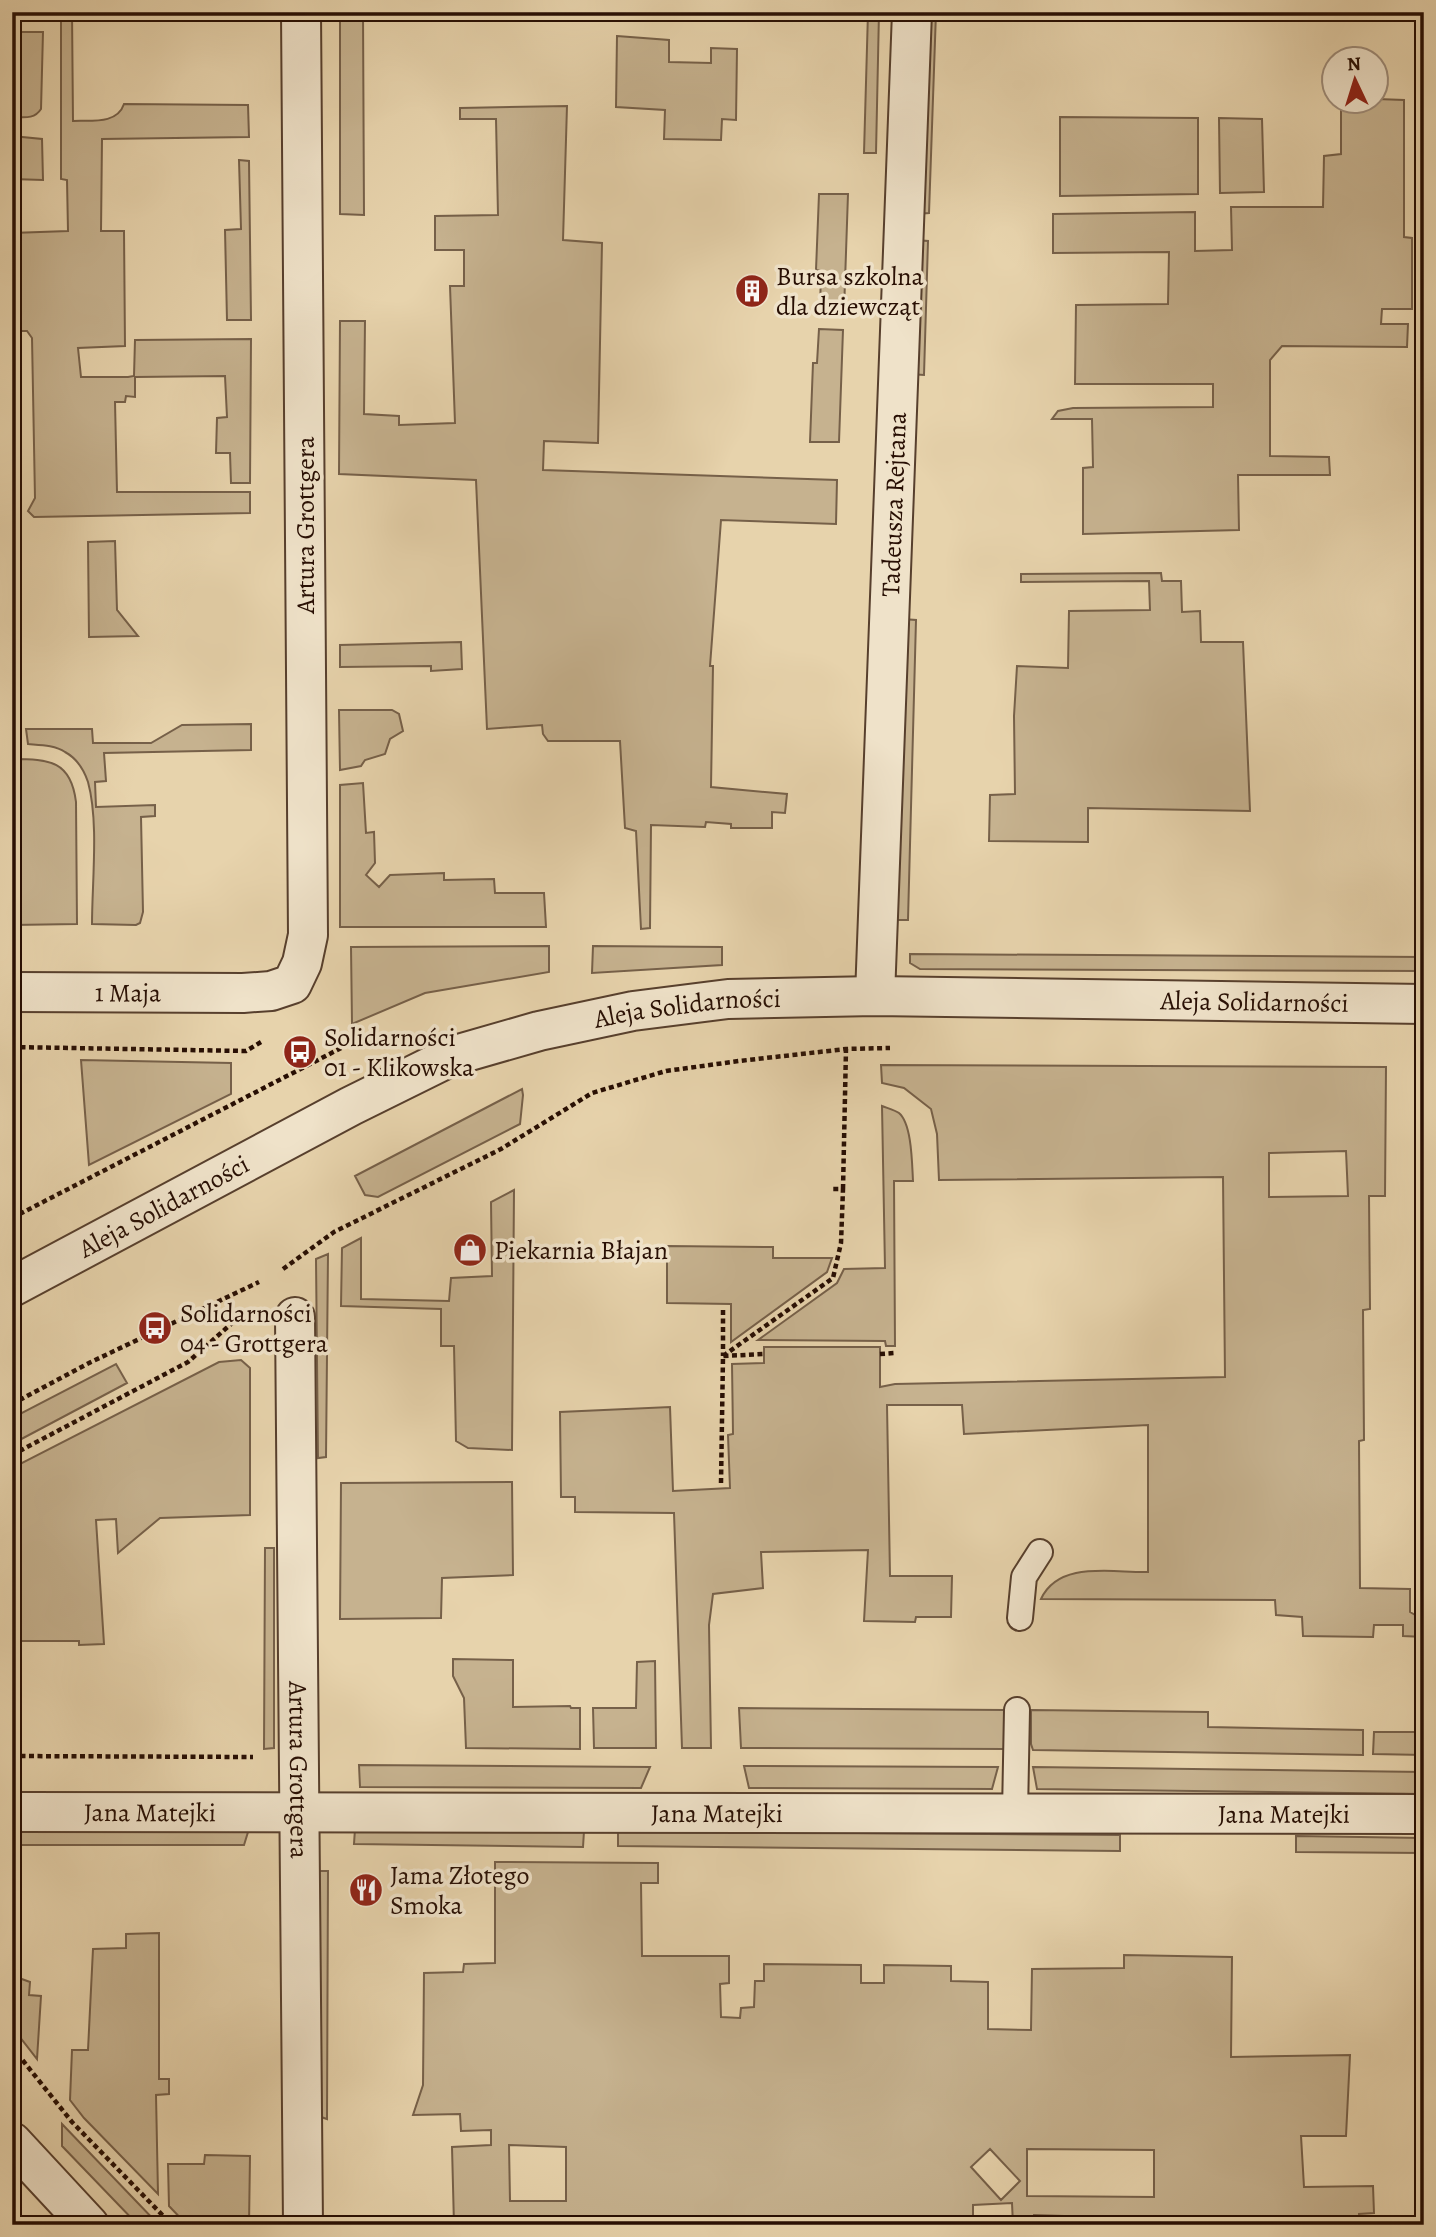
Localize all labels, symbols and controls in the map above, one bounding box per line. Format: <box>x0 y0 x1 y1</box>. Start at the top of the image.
north arrow <box>1320 46 1390 116</box>
text: N <box>1346 51 1362 77</box>
place label: Bursa szkolna dla dziewcząt <box>776 259 924 324</box>
building icon: Bursa szkolna dla dziewcząt <box>733 272 771 310</box>
street label: Tadeusza Rejtana <box>873 411 915 597</box>
street label: Artura Grottgera <box>288 436 323 615</box>
street label: 1 Maja <box>95 975 161 1011</box>
street label: Aleja Solidarności <box>589 981 781 1037</box>
street label: Aleja Solidarności <box>1159 983 1349 1021</box>
place label: Solidarności 01 - Klikowska <box>324 1020 474 1085</box>
bus stop icon: Solidarności 01 - Klikowska <box>281 1033 319 1071</box>
street label: Aleja Solidarności <box>72 1147 255 1267</box>
shop icon: Piekarnia Błajan <box>451 1231 489 1269</box>
place label: Piekarnia Błajan <box>494 1233 668 1268</box>
place label: Solidarności 04 - Grottgera <box>180 1296 328 1361</box>
bus stop icon: Solidarności 04 - Grottgera <box>136 1309 174 1347</box>
street label: Artura Grottgera <box>280 1680 317 1859</box>
street label: Jana Matejki <box>84 1795 216 1830</box>
street label: Jana Matejki <box>651 1796 783 1831</box>
street label: Jana Matejki <box>1218 1797 1350 1832</box>
place label: Jama Złotego Smoka <box>390 1858 529 1923</box>
restaurant icon: Jama Złotego Smoka <box>347 1871 385 1909</box>

